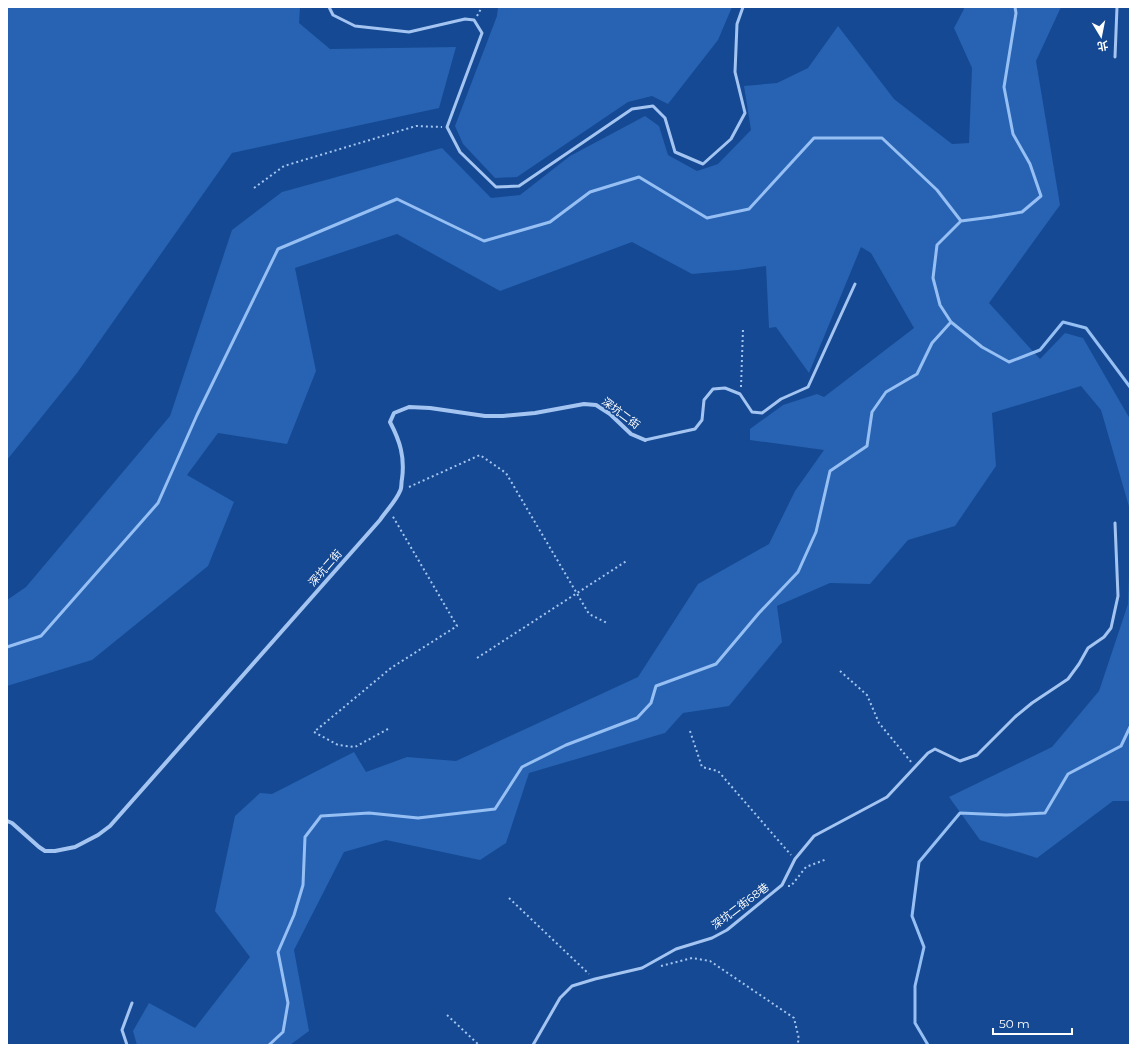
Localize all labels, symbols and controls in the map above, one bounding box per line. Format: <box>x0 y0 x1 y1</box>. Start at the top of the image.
north arrow <box>1081 16 1121 56</box>
text: 北 <box>1096 38 1109 54</box>
street label: 深坑二街 <box>599 394 643 432</box>
street label: 深坑二街 <box>305 547 345 589</box>
street label: 深坑二街68巷 <box>708 880 772 932</box>
scale bar <box>993 1010 1072 1036</box>
text: 50 m <box>999 1016 1030 1031</box>

